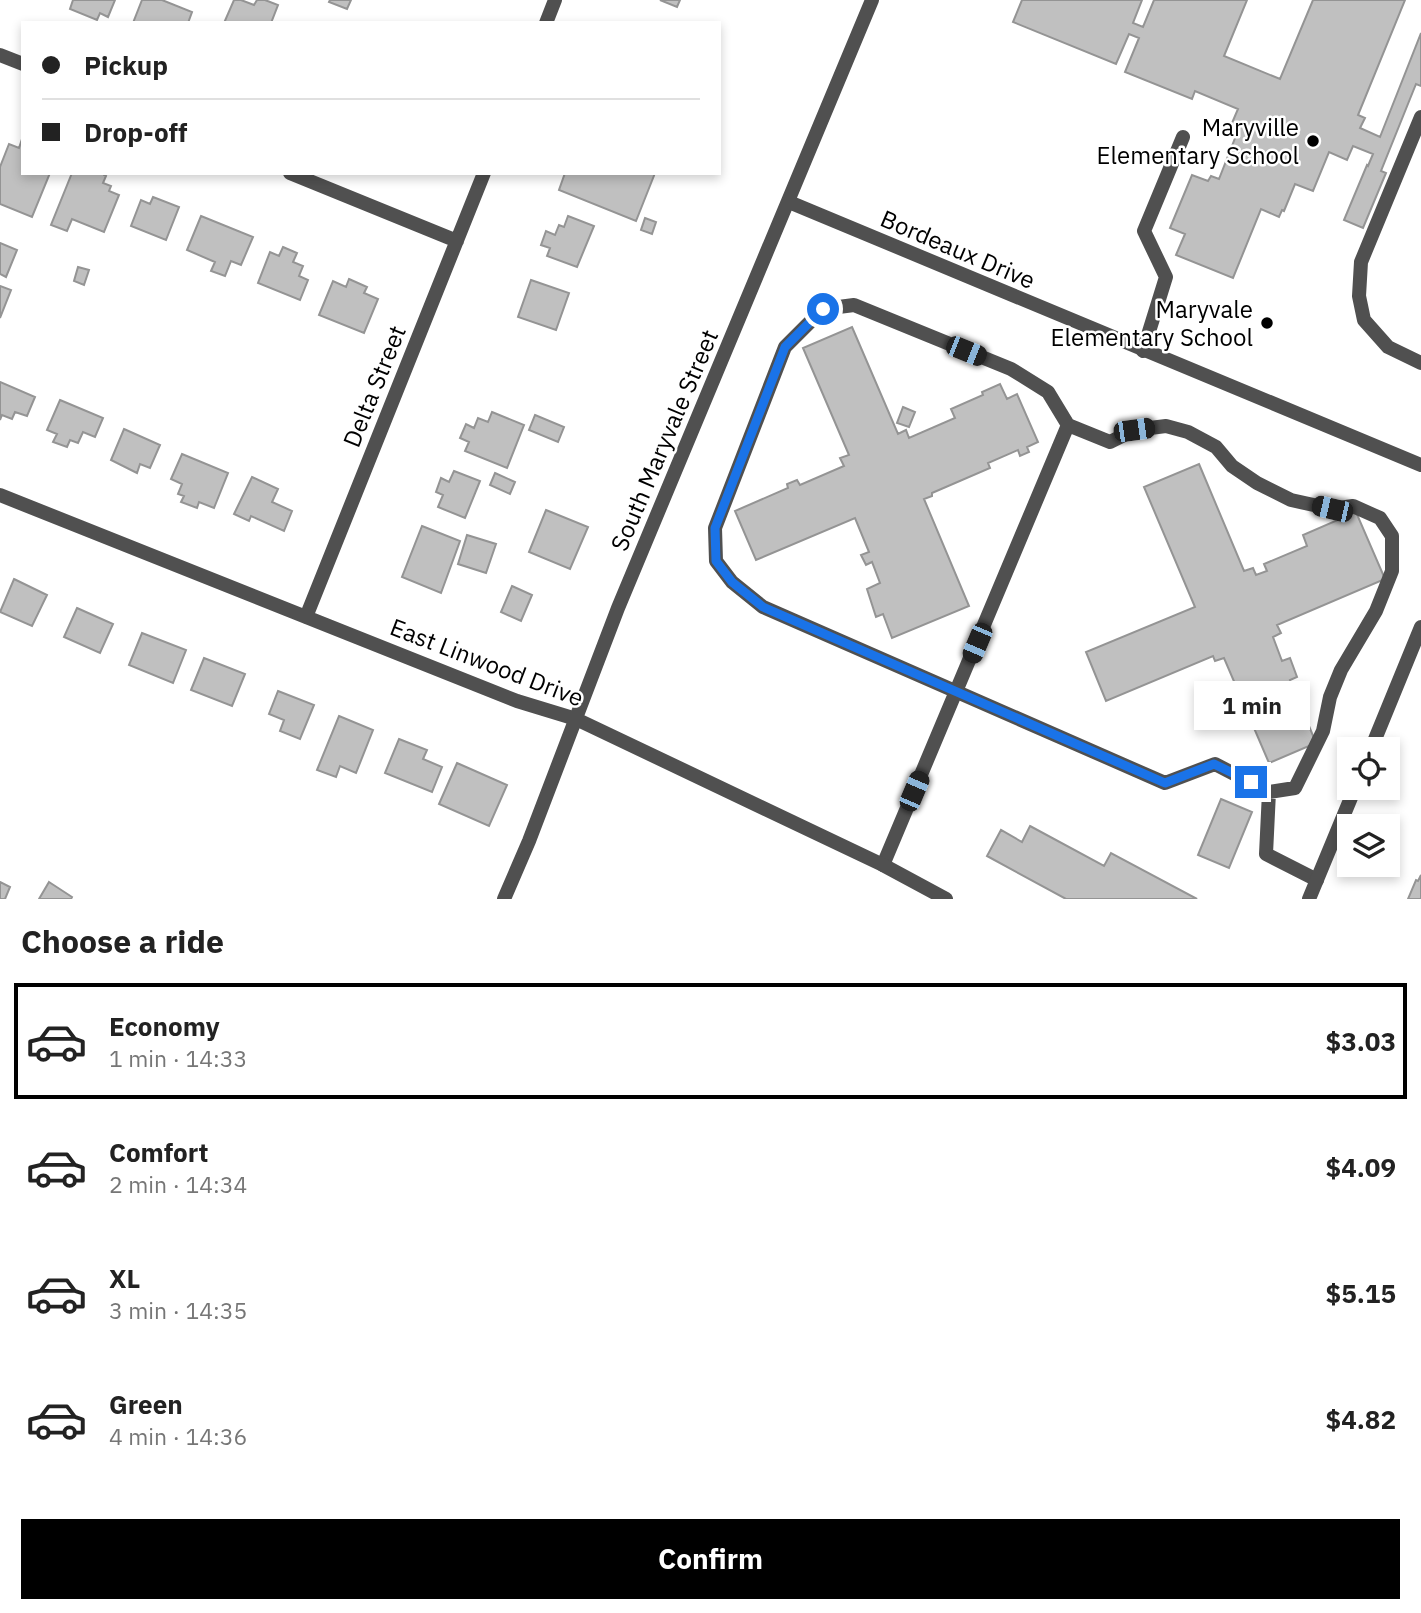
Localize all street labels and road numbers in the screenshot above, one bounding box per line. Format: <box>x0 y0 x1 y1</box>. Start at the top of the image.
street label: Bordeaux Drive <box>876 202 1040 296</box>
street label: Delta Street <box>335 320 413 452</box>
street label: South Maryvale Street <box>603 324 725 556</box>
street label: East Linwood Drive <box>386 610 588 714</box>

